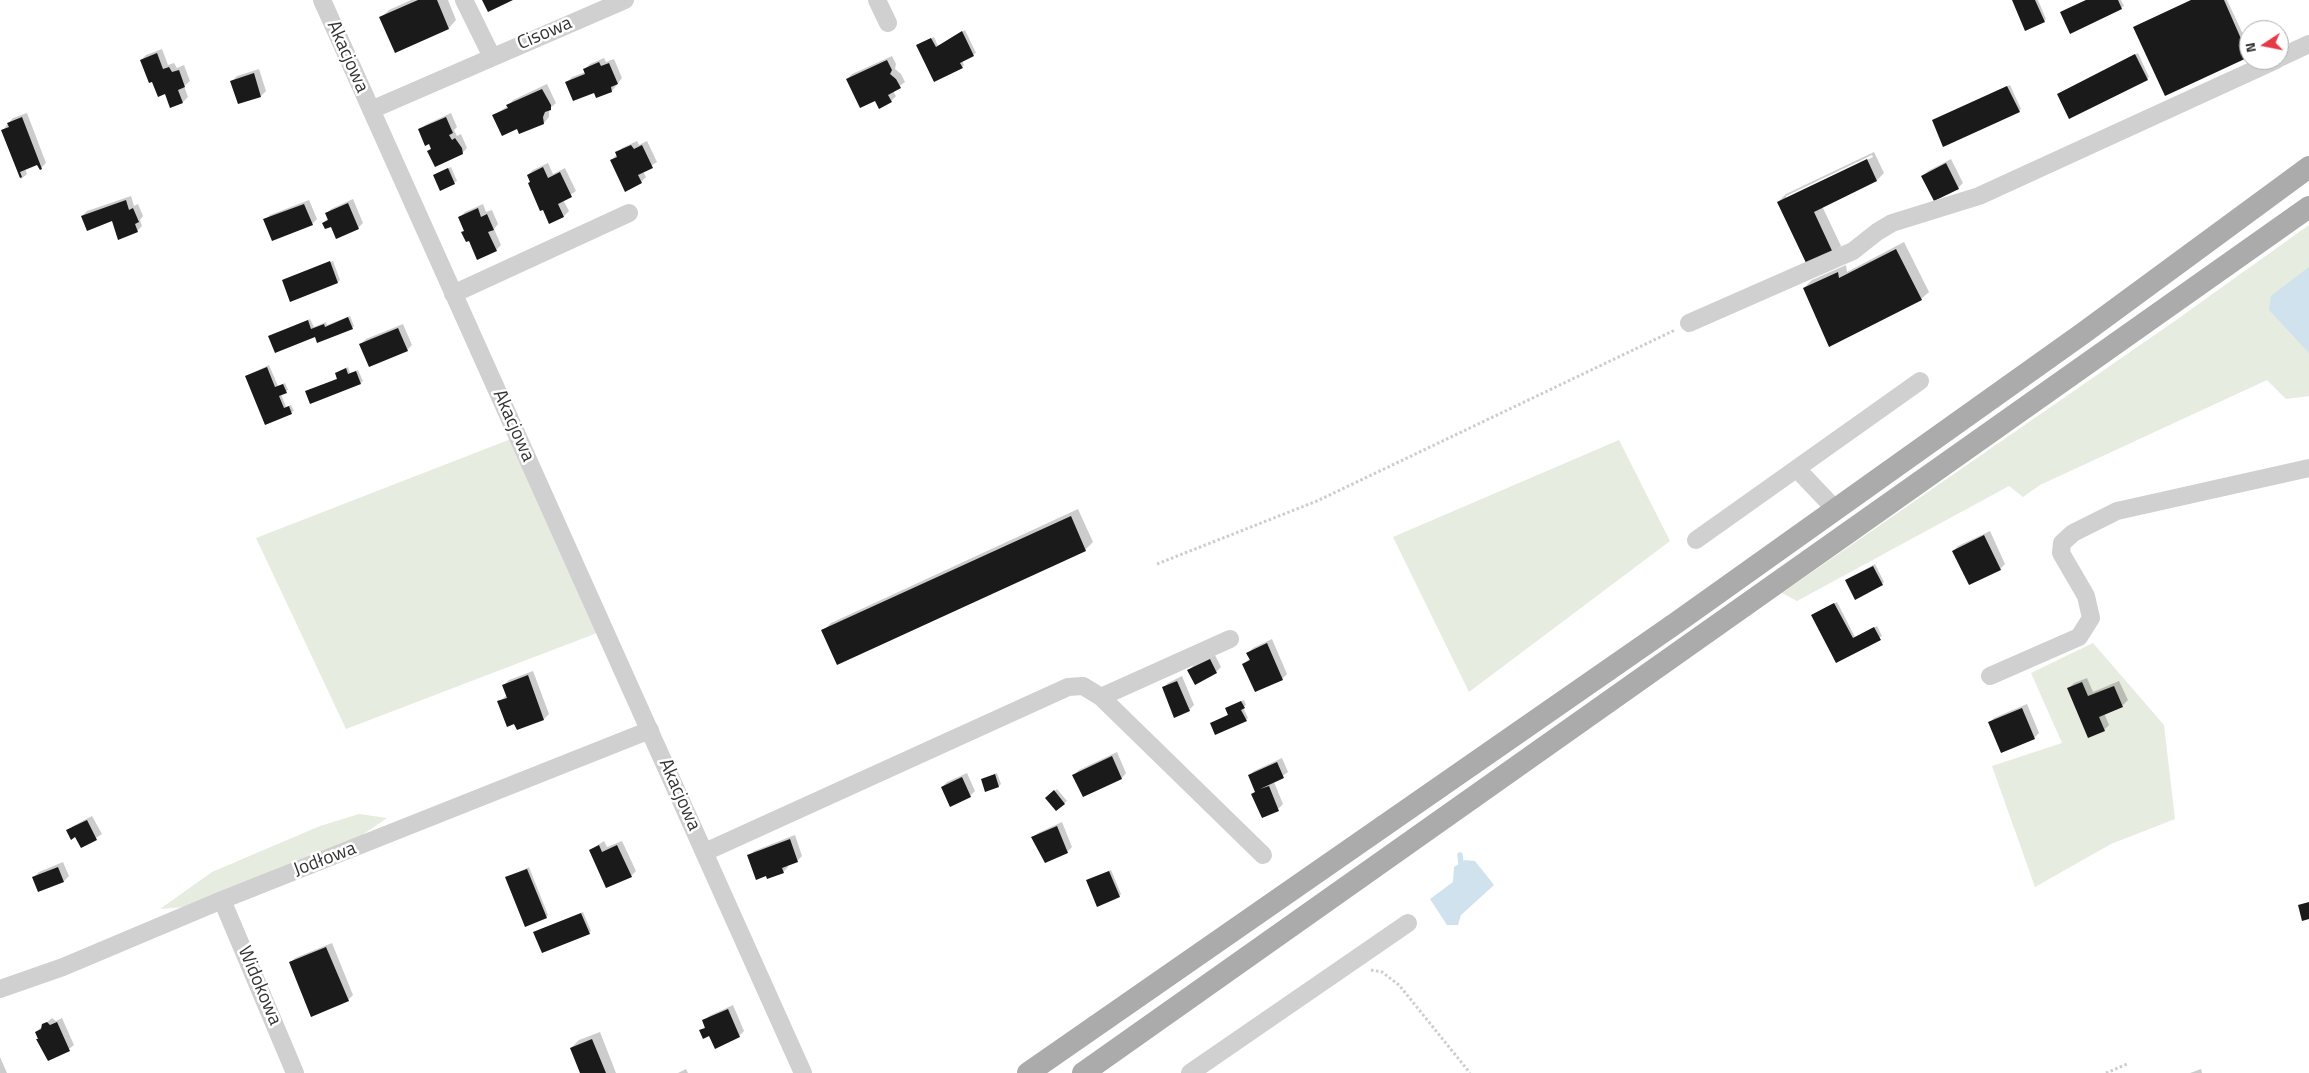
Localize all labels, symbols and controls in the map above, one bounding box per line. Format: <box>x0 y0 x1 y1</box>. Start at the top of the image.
street label: Cisowa <box>514 12 576 56</box>
street label: Akacjowa <box>321 18 373 96</box>
north arrow <box>2239 20 2289 70</box>
text: N <box>2239 41 2261 55</box>
street label: Akacjowa <box>487 387 539 465</box>
street label: Akacjowa <box>653 756 705 834</box>
street label: Jodłowa <box>290 838 360 882</box>
street label: Widokowa <box>232 943 286 1029</box>

